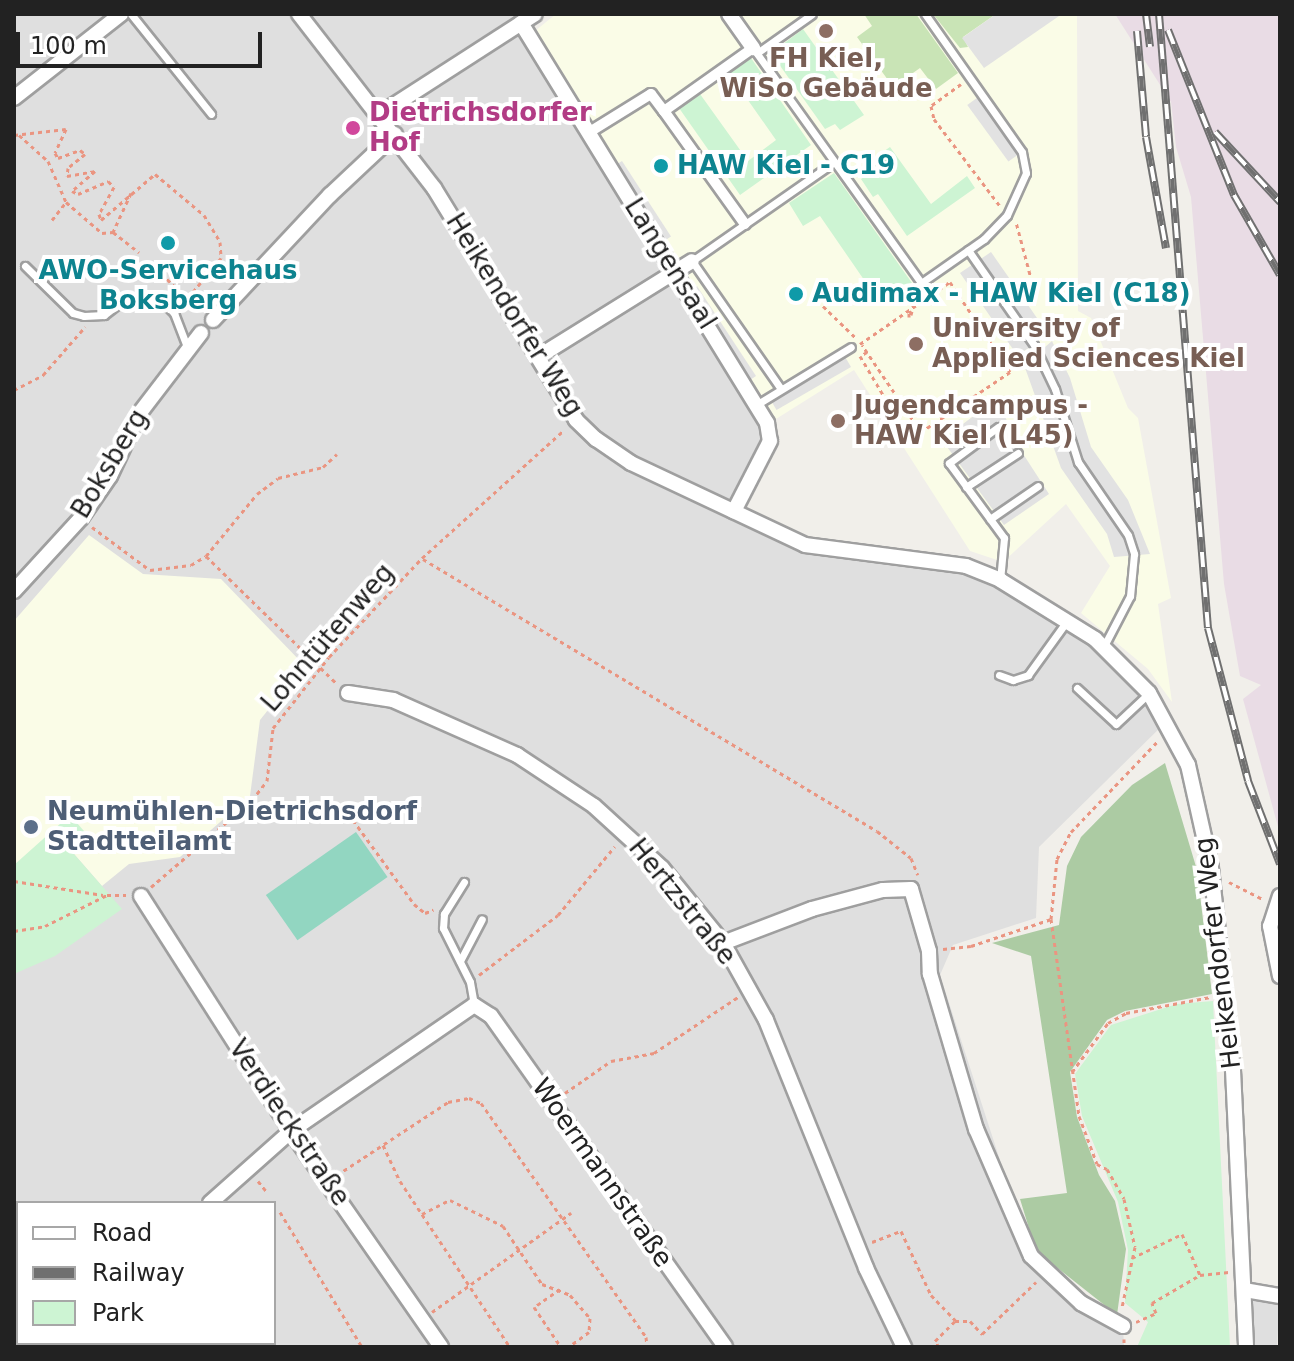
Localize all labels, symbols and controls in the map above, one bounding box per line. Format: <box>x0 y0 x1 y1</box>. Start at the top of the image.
scale bar <box>20 16 266 66</box>
marker: FH Kiel, WiSo Gebäude <box>817 22 835 40</box>
text: 100 m <box>30 32 107 60</box>
place label: FH Kiel, WiSo Gebäude <box>719 43 933 104</box>
place label: Dietrichsdorfer Hof <box>369 97 592 158</box>
marker: Dietrichsdorfer Hof <box>344 119 362 137</box>
place label: HAW Kiel - C19 <box>677 150 895 182</box>
marker: HAW Kiel - C19 <box>652 157 670 175</box>
street label: Langensaal <box>617 193 723 335</box>
street label: Heikendorfer Weg <box>439 208 589 422</box>
marker: AWO-Servicehaus Boksberg <box>159 234 177 252</box>
place label: AWO-Servicehaus Boksberg <box>38 255 298 316</box>
place label: Audimax - HAW Kiel (C18) <box>812 278 1191 310</box>
marker: Audimax - HAW Kiel (C18) <box>787 285 805 303</box>
place label: University of Applied Sciences Kiel <box>932 313 1245 374</box>
marker: University of Applied Sciences Kiel <box>907 335 925 353</box>
place label: Jugendcampus - HAW Kiel (L45) <box>854 390 1088 452</box>
street label: Boksberg <box>65 404 155 524</box>
marker: Jugendcampus - HAW Kiel (L45) <box>829 412 847 430</box>
street label: Lohntütenweg <box>255 558 401 718</box>
place label: Neumühlen-Dietrichsdorf Stadtteilamt <box>47 796 417 858</box>
marker: Neumühlen-Dietrichsdorf Stadtteilamt <box>22 818 40 836</box>
street label: Hertzstraße <box>622 833 742 971</box>
street label: Heikendorfer Weg <box>1188 835 1248 1071</box>
street label: Verdieckstraße <box>222 1034 356 1212</box>
street label: Woermannstraße <box>525 1073 679 1273</box>
legend <box>16 1201 276 1345</box>
text: Road <box>92 1219 152 1247</box>
text: Railway <box>92 1259 185 1287</box>
text: Park <box>92 1299 144 1327</box>

